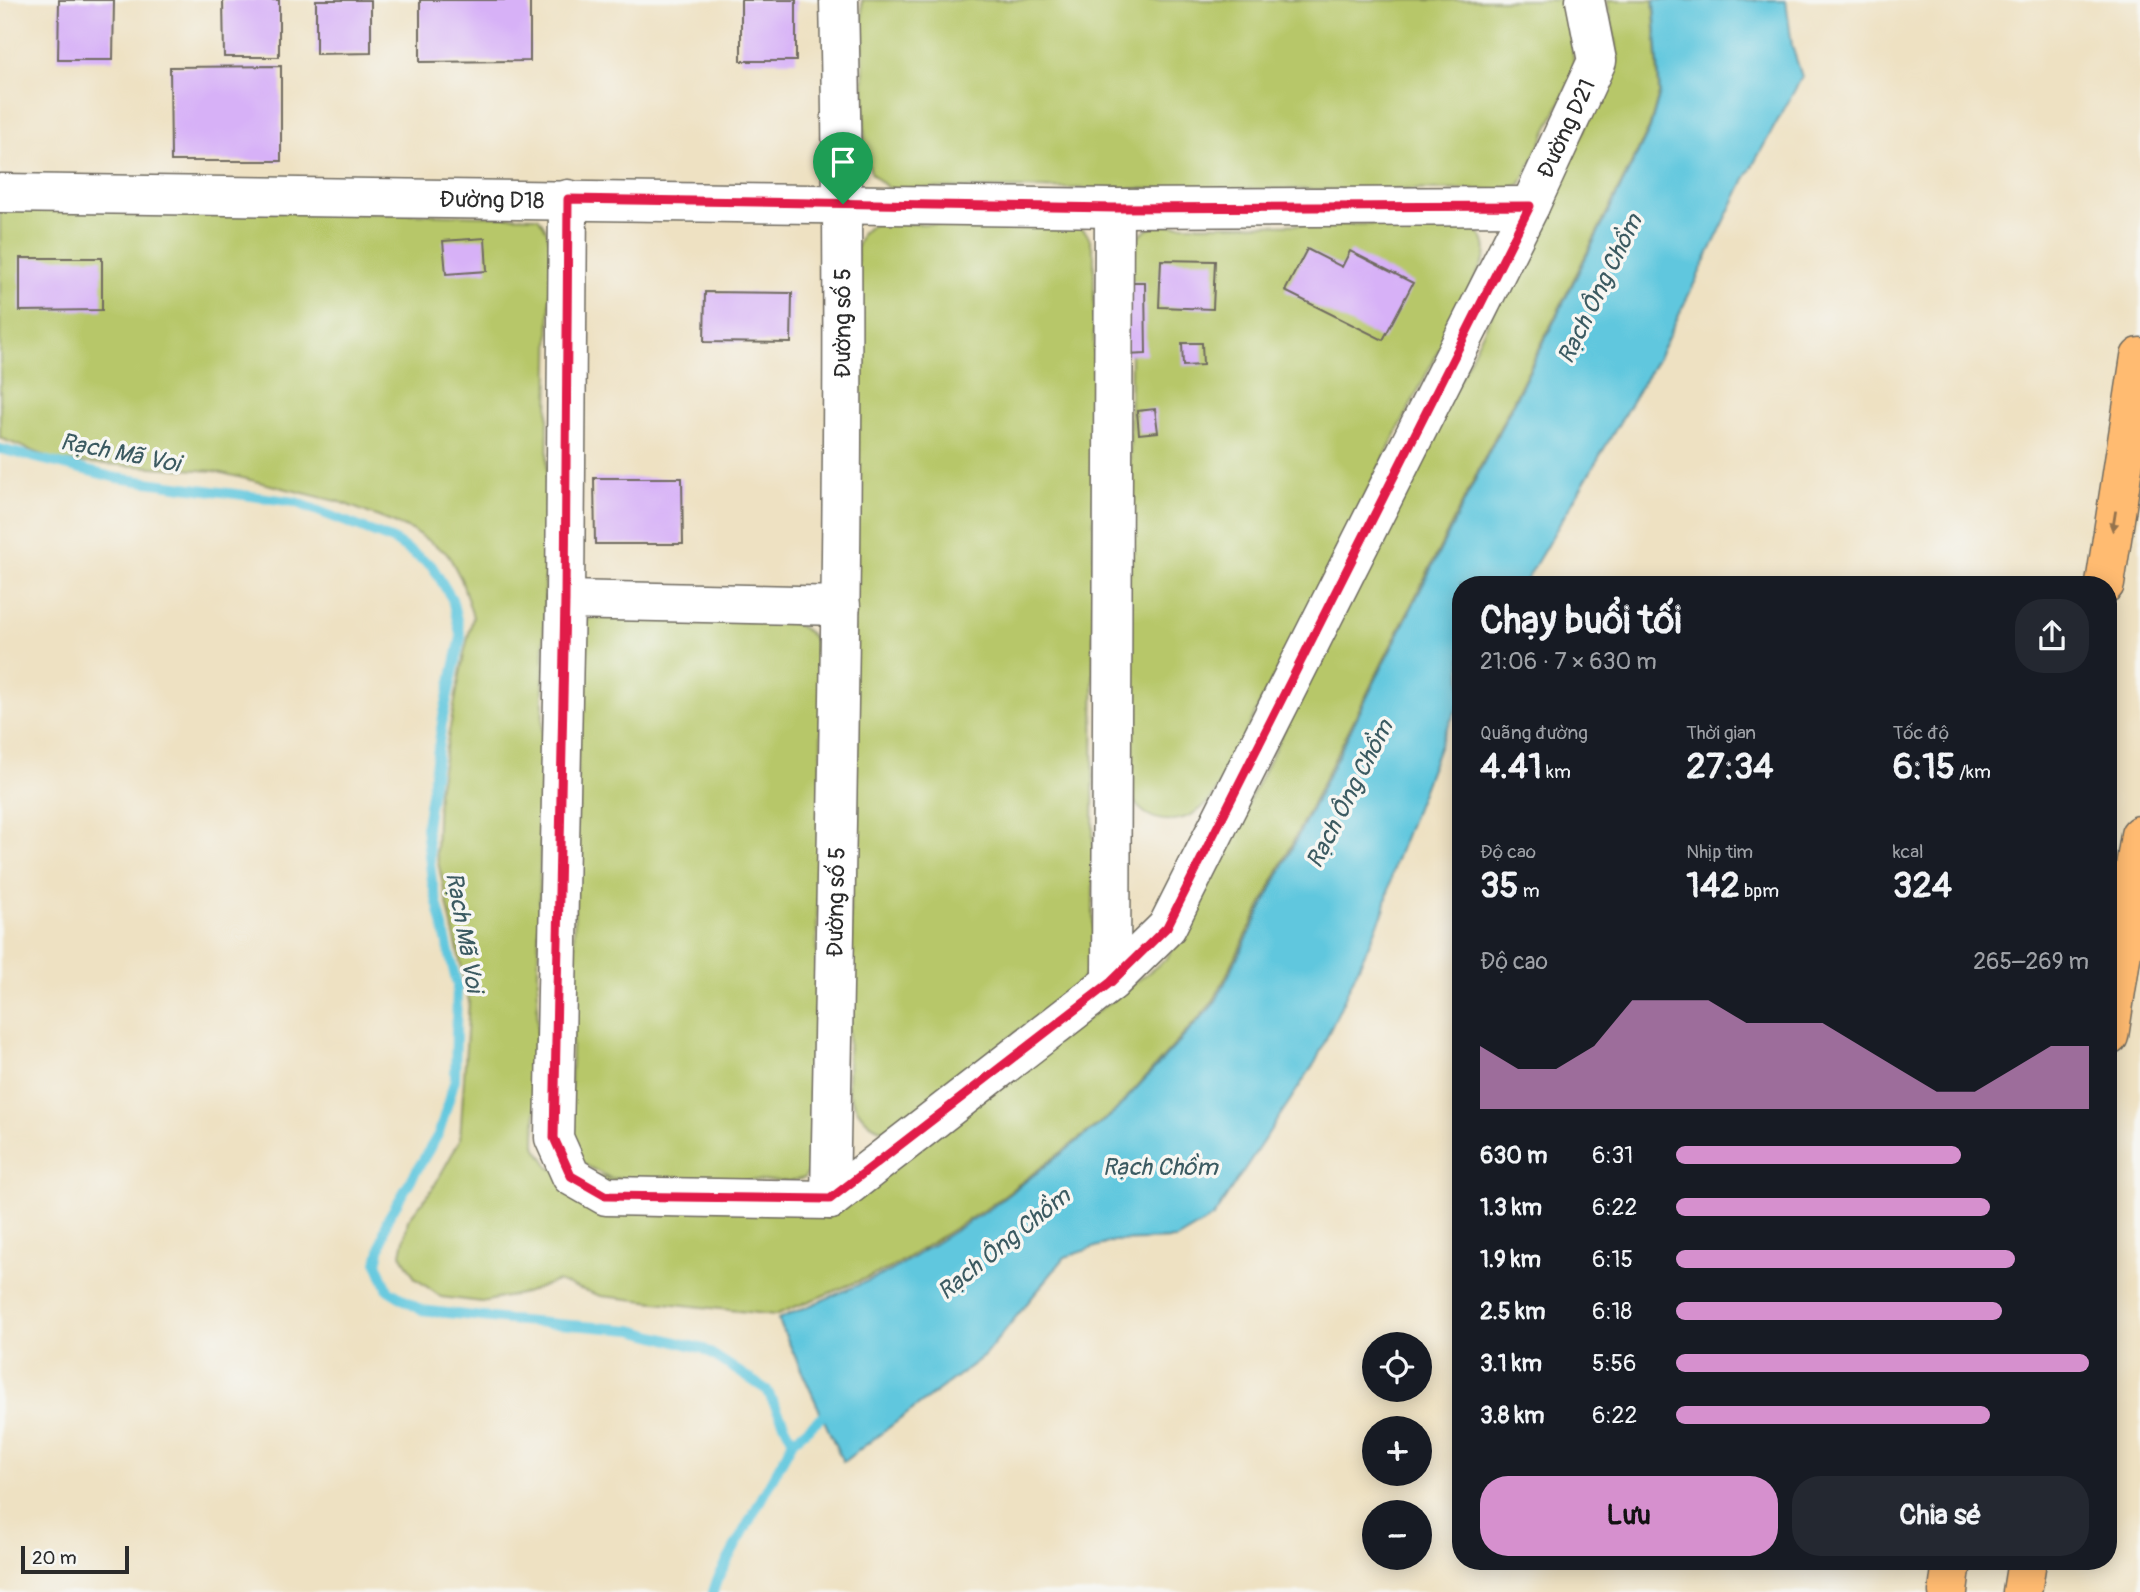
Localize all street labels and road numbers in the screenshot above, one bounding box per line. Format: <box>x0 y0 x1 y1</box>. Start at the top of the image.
street label: Đường D21 <box>1530 74 1601 183</box>
street label: Đường D18 <box>439 184 545 215</box>
street label: Đường số 5 <box>828 268 857 378</box>
street label: Đường số 5 <box>820 847 851 957</box>

